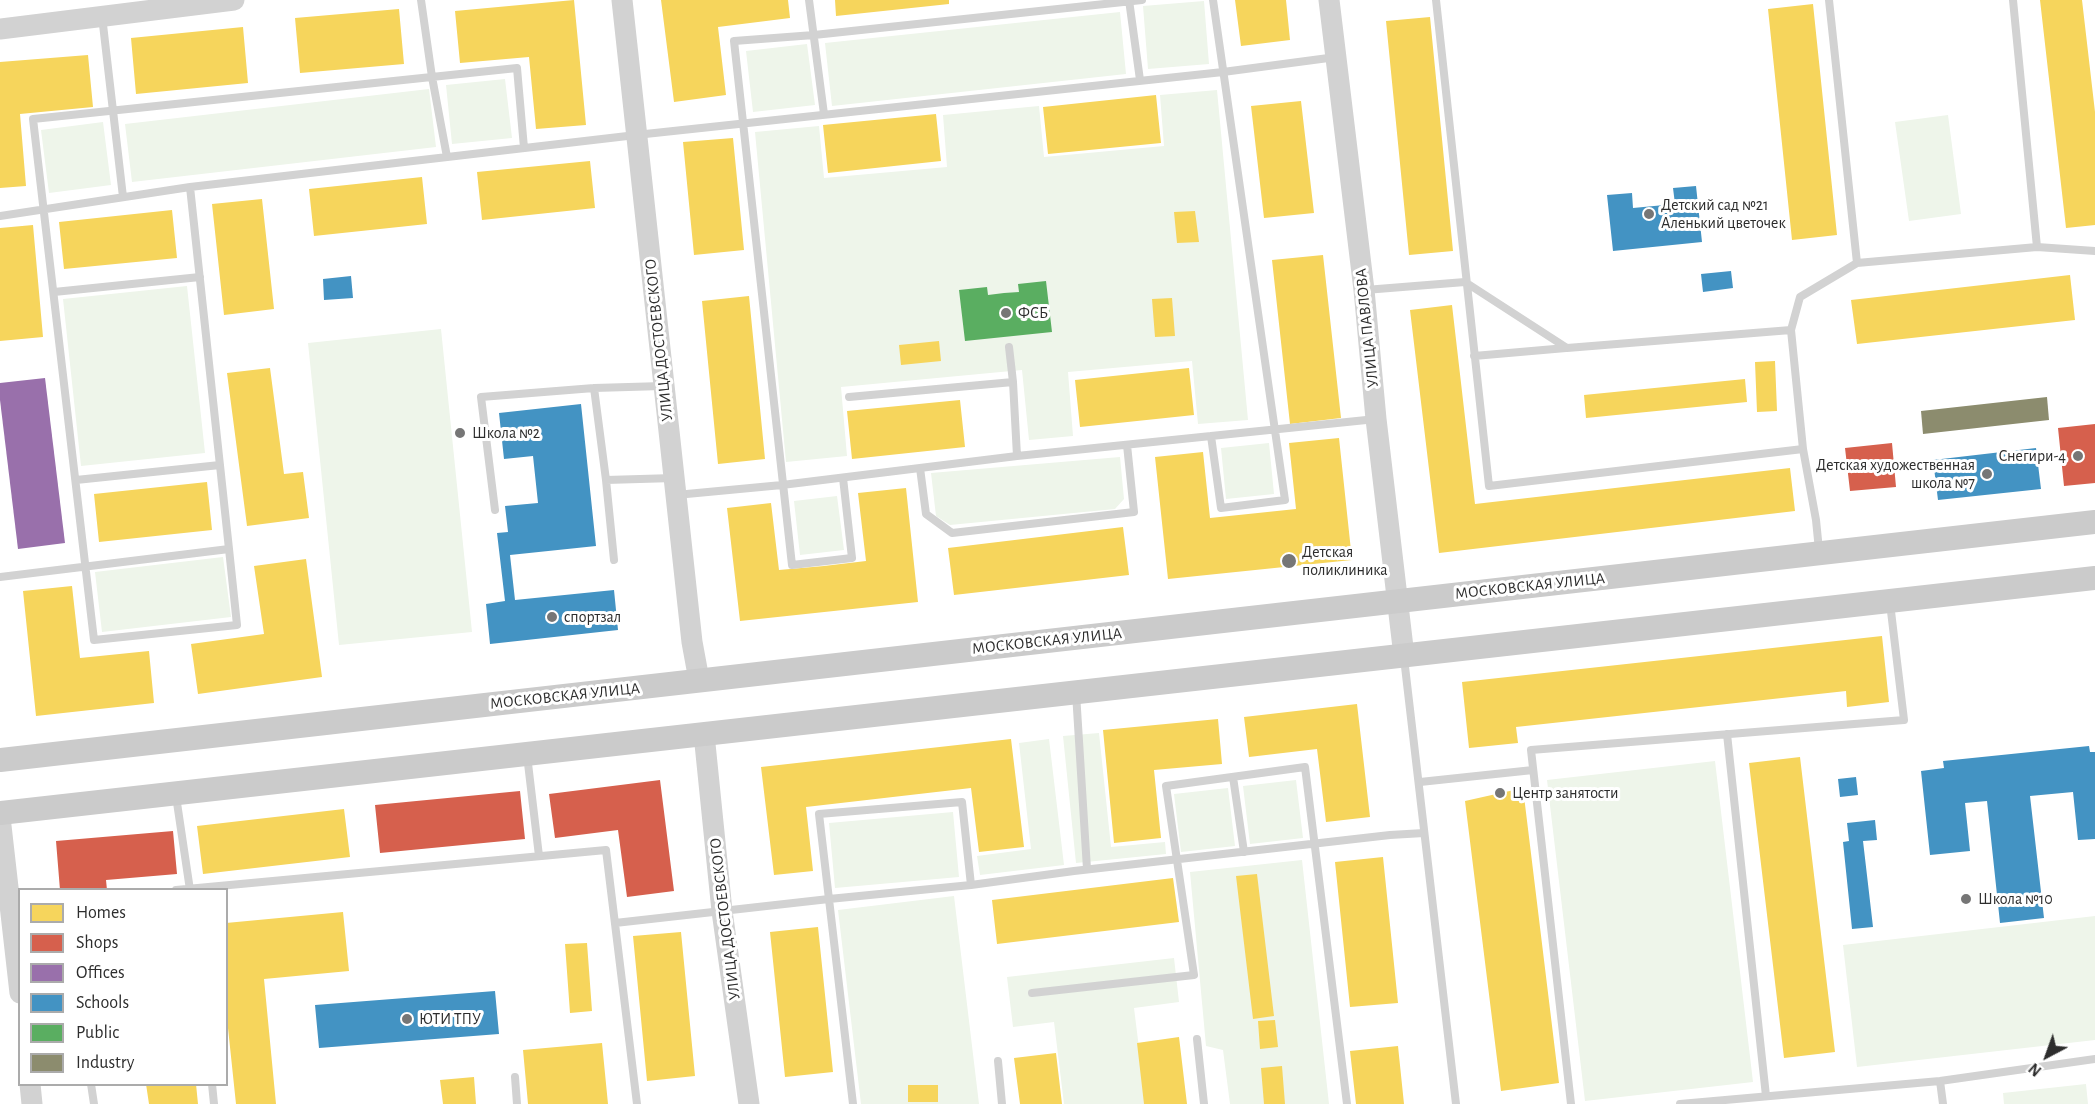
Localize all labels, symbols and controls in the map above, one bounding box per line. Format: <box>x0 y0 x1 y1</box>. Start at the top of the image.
place label: Детский сад №21 Аленький цветочек <box>1661 195 1786 233</box>
marker: Детский сад №21 Аленький цветочек <box>1642 207 1656 221</box>
street label: УЛИЦА ДОСТОЕВСКОГО <box>641 258 677 422</box>
street label: УЛИЦА ПАВЛОВА <box>1351 267 1383 389</box>
place label: ФСБ <box>1018 303 1048 323</box>
marker: ФСБ <box>999 306 1013 320</box>
place label: Школа №2 <box>472 423 540 443</box>
marker: Школа №2 <box>453 426 467 440</box>
place label: Снегири-4 <box>1998 446 2066 466</box>
marker: Снегири-4 <box>2071 449 2085 463</box>
place label: Детская художественная школа №7 <box>1816 455 1975 493</box>
marker: Детская художественная школа №7 <box>1980 467 1994 481</box>
place label: Детская поликлиника <box>1302 542 1388 580</box>
marker: Детская поликлиника <box>1280 552 1298 570</box>
street label: МОСКОВСКАЯ УЛИЦА <box>1454 569 1606 603</box>
place label: спортзал <box>564 607 621 627</box>
marker: спортзал <box>545 610 559 624</box>
street label: МОСКОВСКАЯ УЛИЦА <box>971 624 1123 658</box>
street label: МОСКОВСКАЯ УЛИЦА <box>489 679 641 713</box>
place label: Центр занятости <box>1512 783 1619 803</box>
marker: Центр занятости <box>1493 786 1507 800</box>
street label: УЛИЦА ДОСТОЕВСКОГО <box>706 837 744 1001</box>
legend <box>18 888 228 1086</box>
place label: Школа №10 <box>1978 889 2053 909</box>
marker: Школа №10 <box>1959 892 1973 906</box>
text: Homes <box>76 904 126 922</box>
text: Shops <box>76 934 118 952</box>
text: Offices <box>76 964 125 982</box>
text: Schools <box>76 994 129 1012</box>
place label: ЮТИ ТПУ <box>419 1009 481 1029</box>
marker: ЮТИ ТПУ <box>400 1012 414 1026</box>
text: Public <box>76 1024 119 1042</box>
north arrow <box>2017 1026 2077 1086</box>
text: Industry <box>76 1054 135 1072</box>
text: N <box>2026 1060 2045 1079</box>

